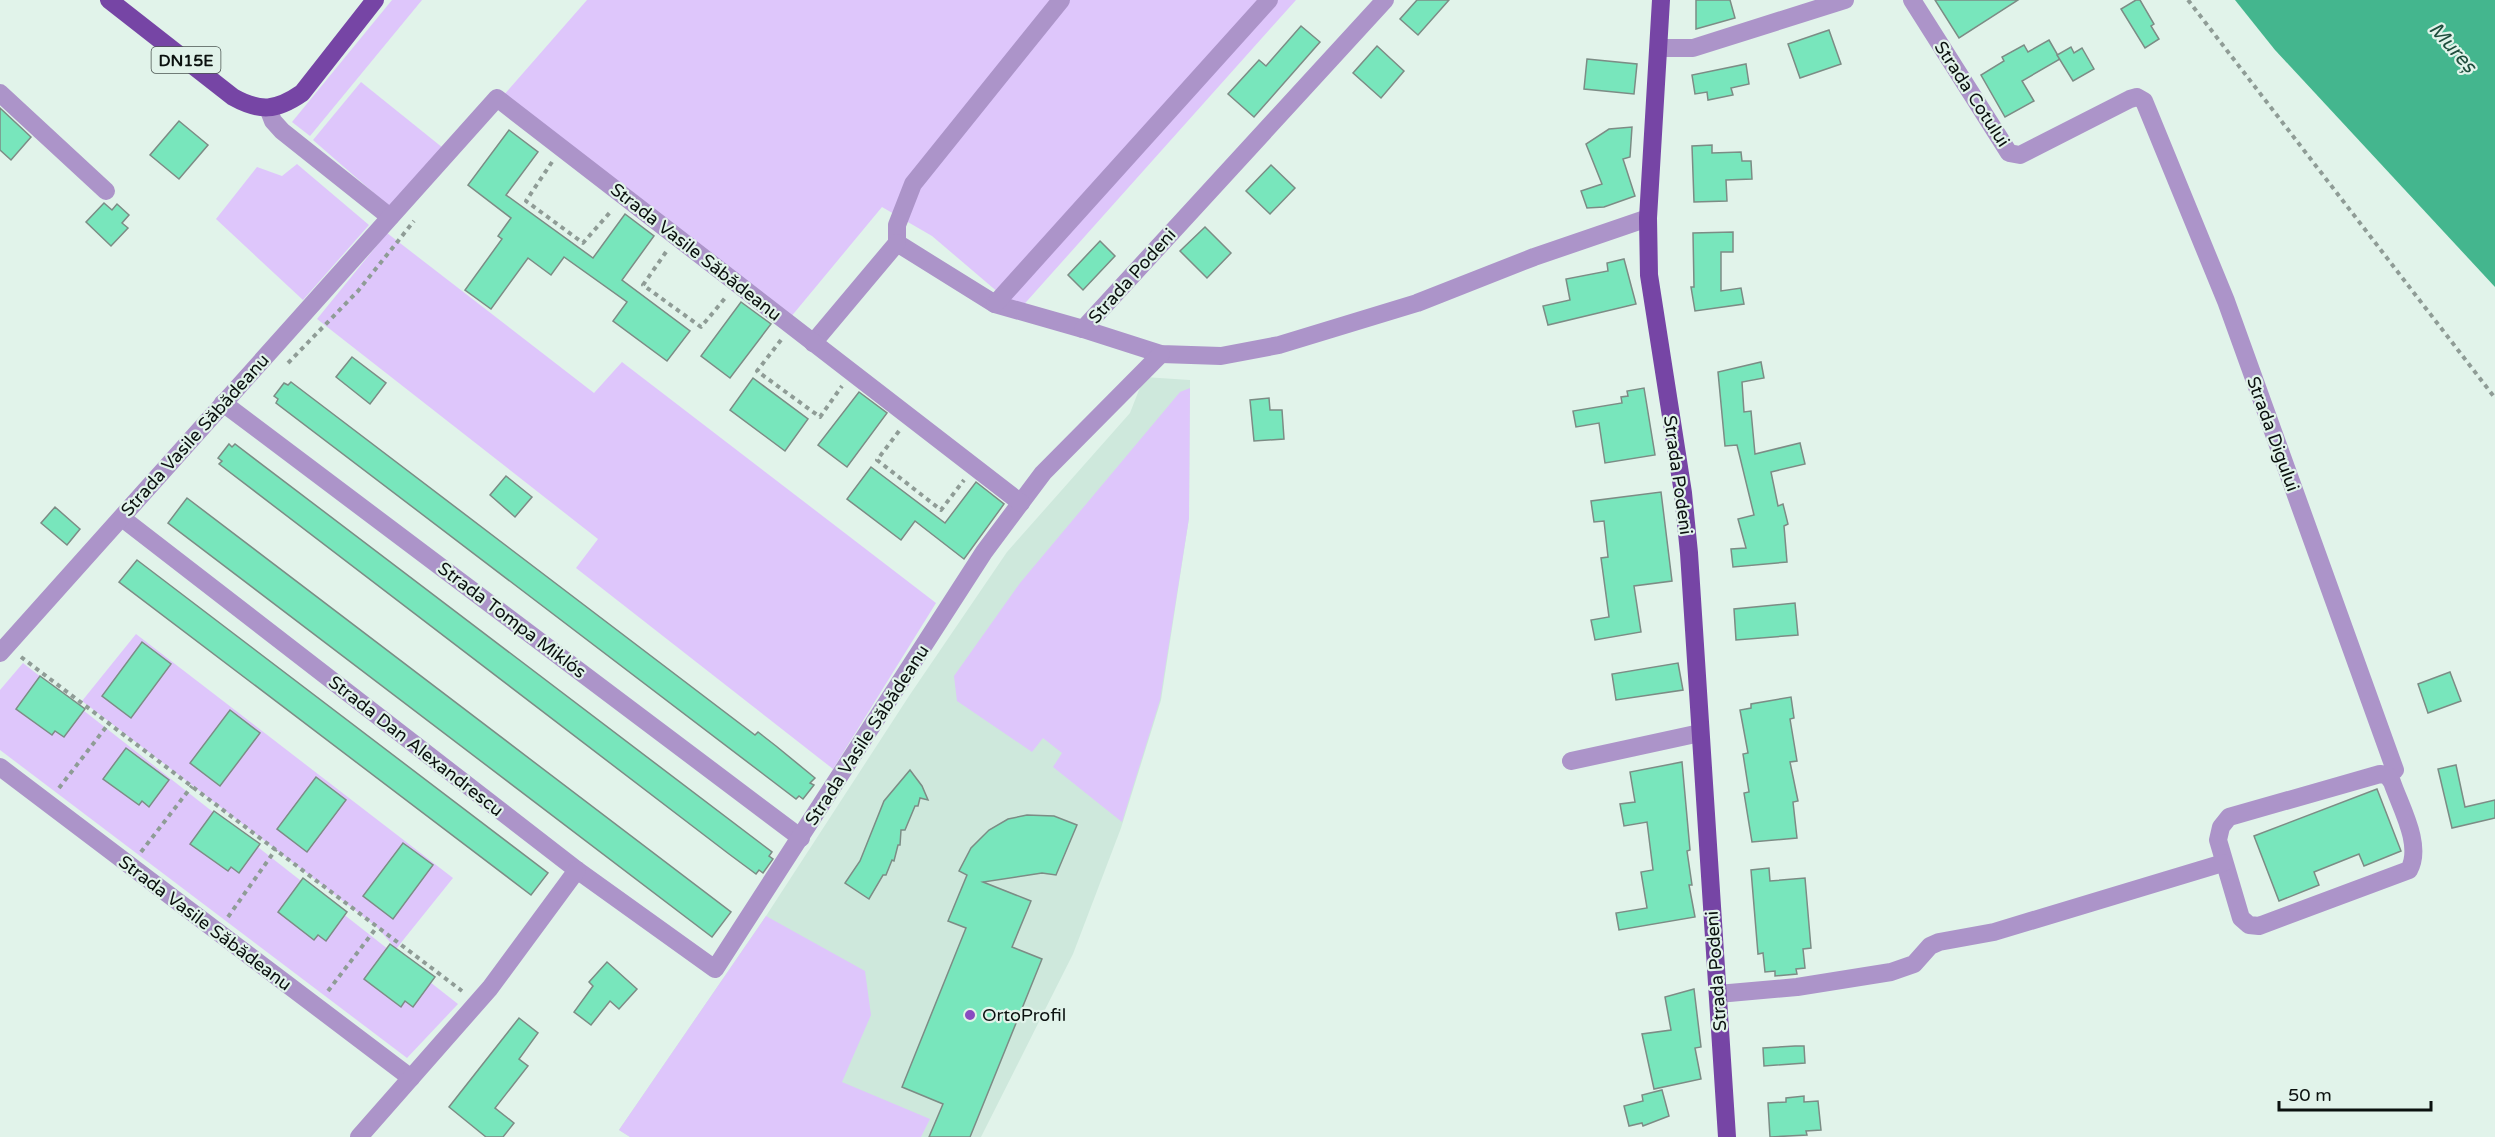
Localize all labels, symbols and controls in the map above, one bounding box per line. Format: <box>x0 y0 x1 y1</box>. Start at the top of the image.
water label: Mureș <box>2423 18 2482 79</box>
street label: Strada Cotului <box>1930 37 2014 151</box>
road number: DN15E <box>152 47 220 73</box>
street label: Strada Vasile Săbădeanu <box>606 178 786 326</box>
street label: Strada Podeni <box>1084 224 1180 328</box>
street label: Strada Vasile Săbădeanu <box>116 349 274 521</box>
street label: Strada Digului <box>2242 373 2304 495</box>
street label: Strada Podeni <box>1659 414 1697 536</box>
street label: Strada Tompa Miklós <box>434 557 590 683</box>
street label: Strada Vasile Săbădeanu <box>800 641 934 829</box>
street label: Strada Dan Alexandrescu <box>324 671 508 821</box>
street label: Strada Vasile Săbădeanu <box>114 851 296 995</box>
street label: Strada Podeni <box>1701 910 1731 1032</box>
place label: OrtoProfil <box>982 1004 1066 1026</box>
marker: OrtoProfil <box>963 1008 977 1022</box>
scale bar <box>2279 1074 2430 1112</box>
text: 50 m <box>2288 1084 2332 1106</box>

